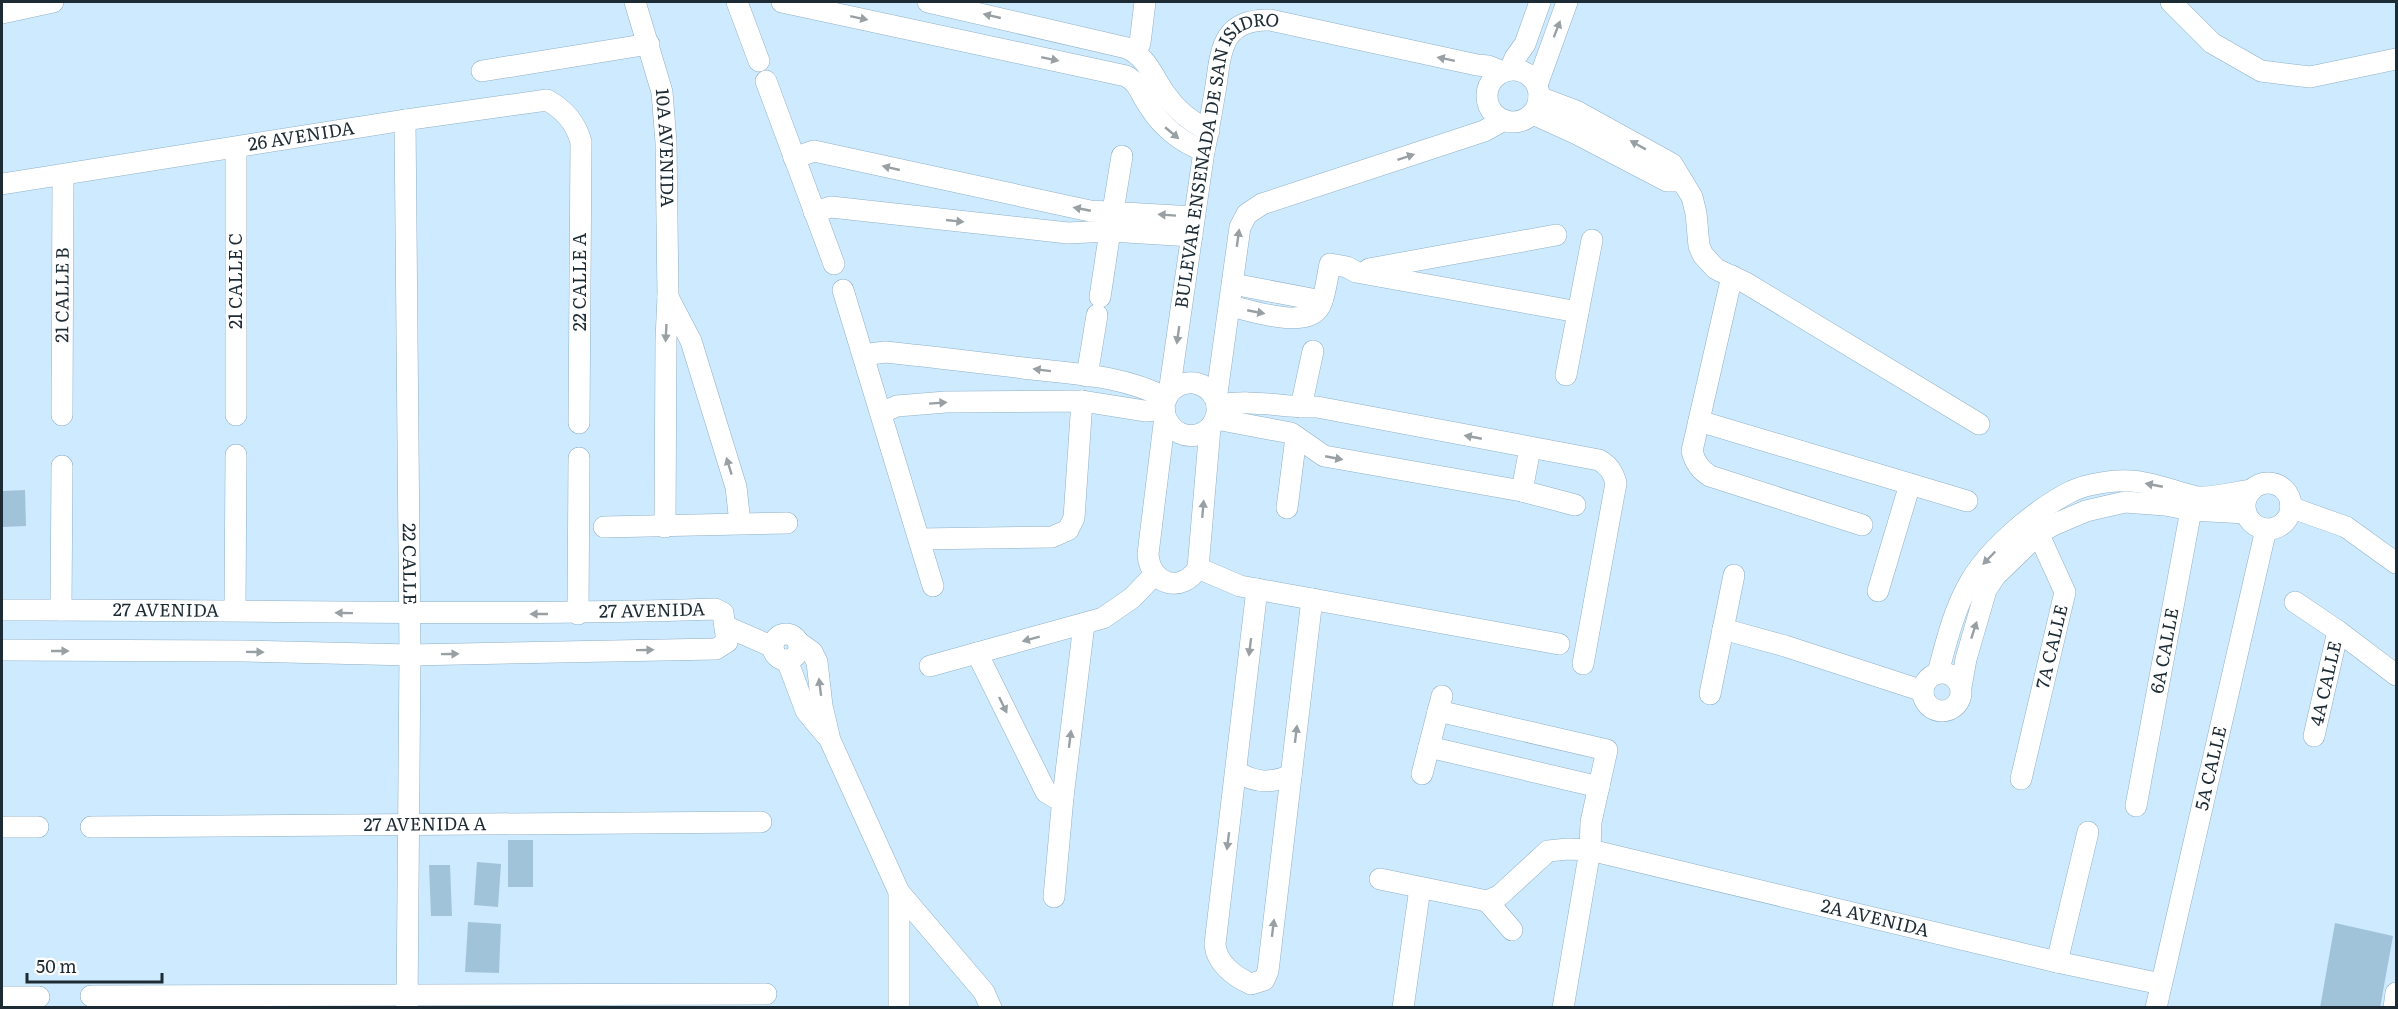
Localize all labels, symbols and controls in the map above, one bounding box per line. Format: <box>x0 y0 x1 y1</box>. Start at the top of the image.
street label: BULEVAR ENSENADA DE SAN ISIDRO <box>1166 4 1282 310</box>
one-way arrow <box>983 11 1001 21</box>
one-way arrow <box>850 14 869 23</box>
one-way arrow <box>1553 20 1562 38</box>
one-way arrow <box>1437 53 1455 63</box>
one-way arrow <box>1041 55 1059 65</box>
street label: 10A AVENIDA <box>650 87 682 208</box>
street label: 26 AVENIDA <box>246 113 356 157</box>
one-way arrow <box>1164 126 1180 139</box>
one-way arrow <box>1629 140 1646 150</box>
one-way arrow <box>1397 152 1415 162</box>
one-way arrow <box>882 163 900 173</box>
one-way arrow <box>1072 204 1091 213</box>
one-way arrow <box>1157 210 1176 220</box>
one-way arrow <box>946 216 965 226</box>
one-way arrow <box>1234 228 1243 247</box>
street label: 21 CALLE C <box>221 233 248 329</box>
street label: 22 CALLE A <box>565 233 592 331</box>
street label: 21 CALLE B <box>47 247 75 343</box>
one-way arrow <box>1247 307 1265 317</box>
one-way arrow <box>662 323 671 342</box>
one-way arrow <box>1173 326 1182 345</box>
one-way arrow <box>1033 366 1052 375</box>
one-way arrow <box>928 398 947 408</box>
one-way arrow <box>1463 432 1482 441</box>
one-way arrow <box>1325 453 1344 462</box>
one-way arrow <box>724 457 733 475</box>
one-way arrow <box>2144 480 2163 489</box>
one-way arrow <box>1199 500 1208 519</box>
street label: 22 CALLE <box>397 523 425 605</box>
one-way arrow <box>1982 551 1996 565</box>
street label: 27 AVENIDA <box>599 594 705 624</box>
street label: 27 AVENIDA <box>113 595 219 623</box>
street label: 7A CALLE <box>2028 601 2074 691</box>
street label: 6A CALLE <box>2142 605 2185 695</box>
one-way arrow <box>335 608 354 618</box>
one-way arrow <box>530 609 549 619</box>
one-way arrow <box>1970 621 1979 639</box>
one-way arrow <box>1022 634 1040 644</box>
one-way arrow <box>1245 638 1255 657</box>
street label: 4A CALLE <box>2302 638 2347 728</box>
one-way arrow <box>635 645 654 655</box>
one-way arrow <box>50 646 69 656</box>
one-way arrow <box>245 647 264 656</box>
one-way arrow <box>440 649 459 659</box>
one-way arrow <box>815 678 824 697</box>
one-way arrow <box>999 697 1008 714</box>
street label: 5A CALLE <box>2187 723 2232 813</box>
one-way arrow <box>1291 725 1300 744</box>
one-way arrow <box>1066 730 1075 749</box>
street label: 27 AVENIDA A <box>363 809 487 837</box>
one-way arrow <box>1223 831 1232 850</box>
street label: 2A AVENIDA <box>1818 891 1932 943</box>
one-way arrow <box>1268 918 1278 937</box>
scale bar <box>27 946 162 984</box>
text: 50 m <box>36 952 77 979</box>

